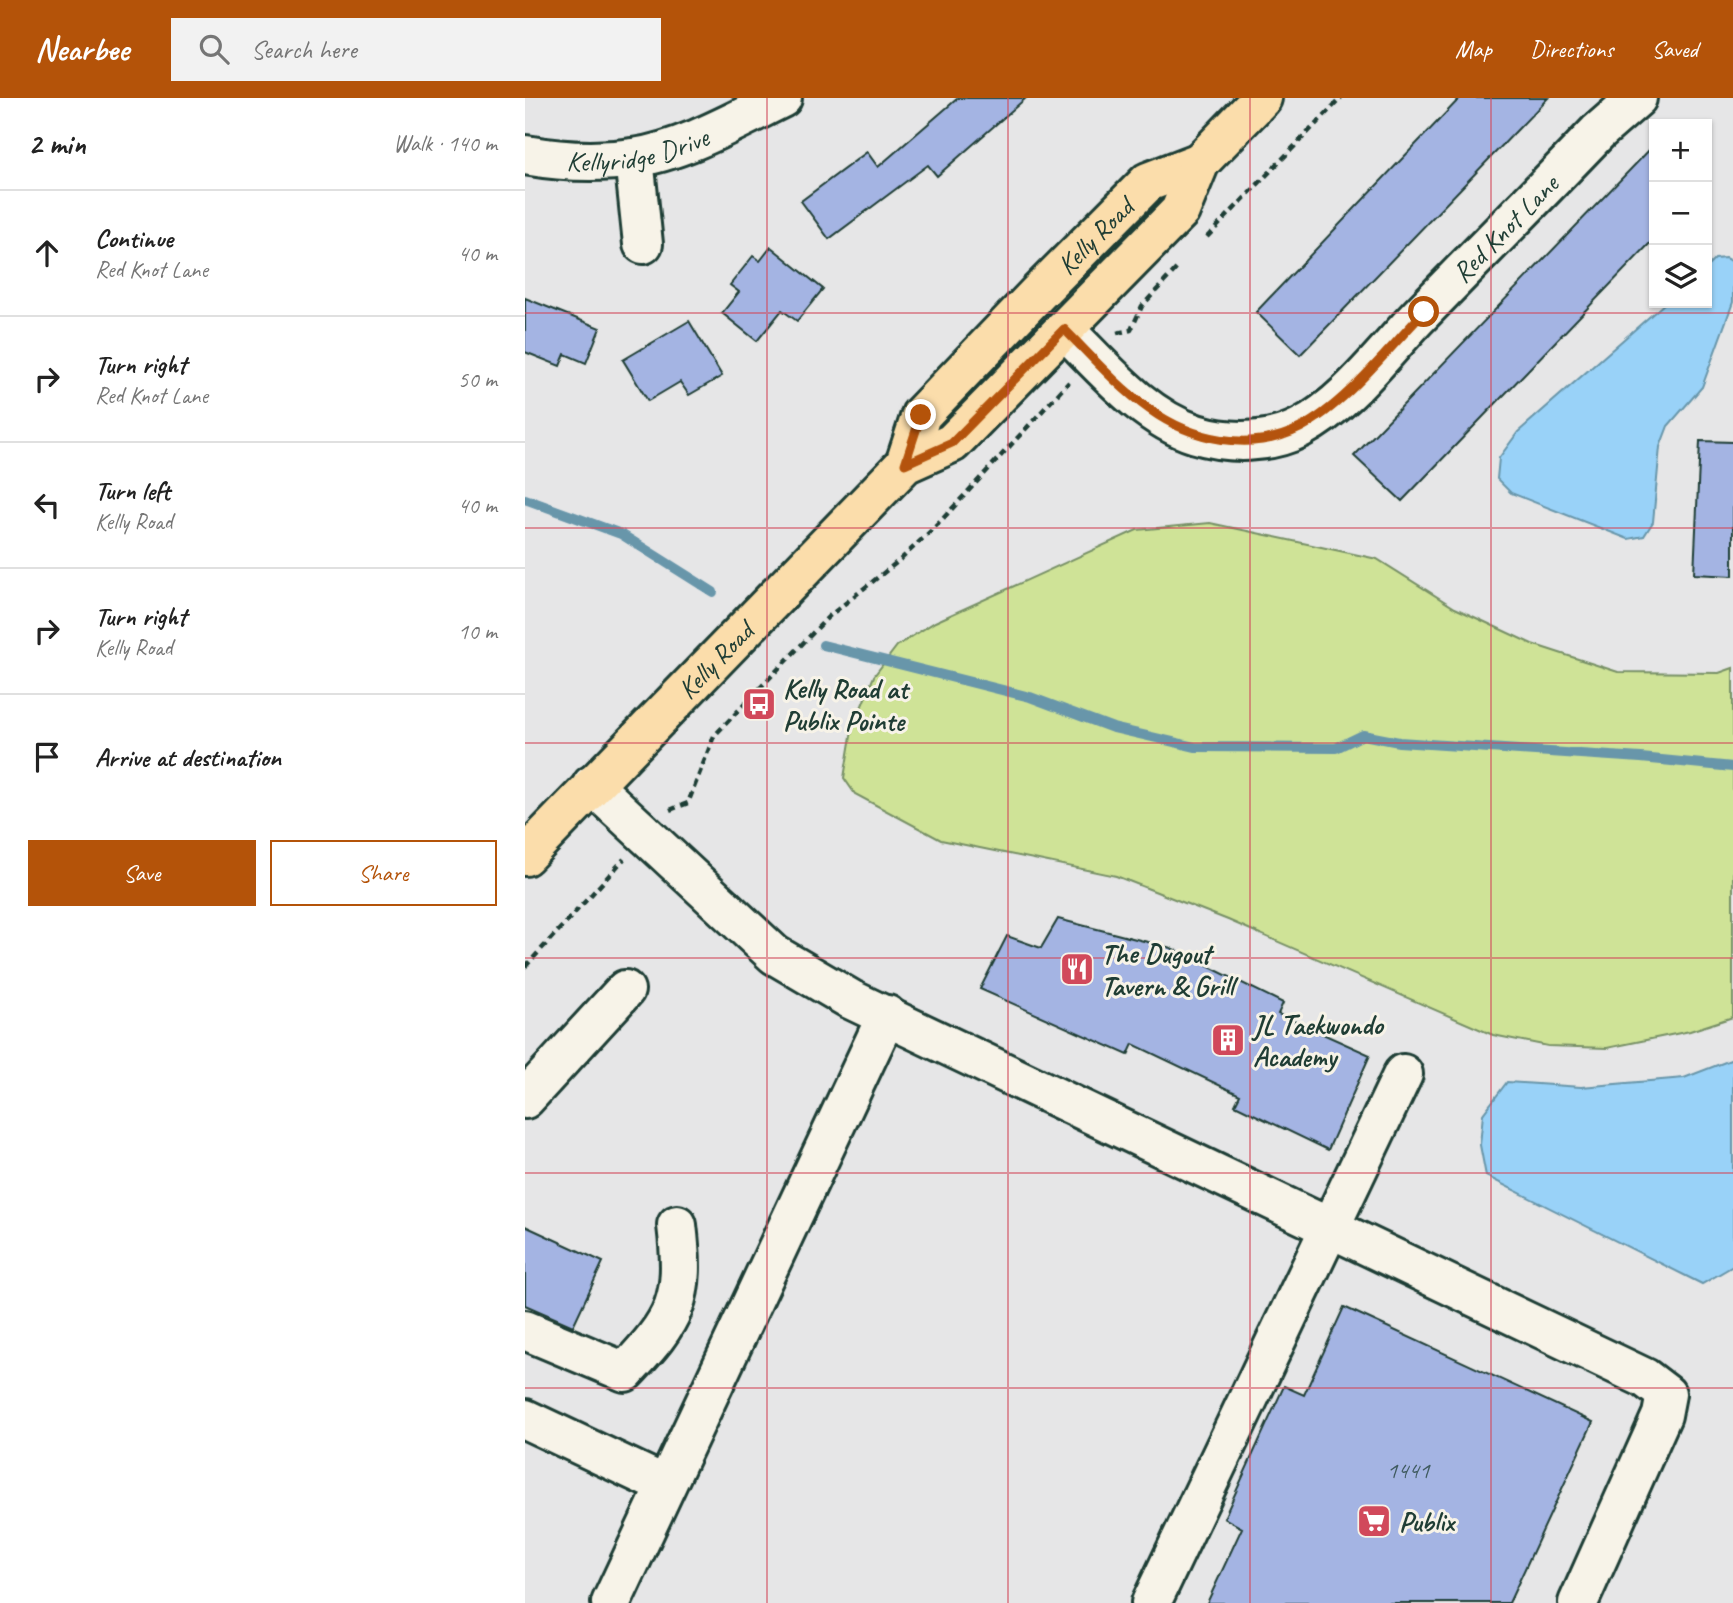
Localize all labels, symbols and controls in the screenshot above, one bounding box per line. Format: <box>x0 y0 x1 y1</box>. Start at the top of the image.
search box <box>171 18 661 81</box>
text: Nearbee <box>35 28 129 70</box>
icon: search <box>195 30 233 68</box>
text: Search here <box>251 33 357 66</box>
text: Map <box>1455 34 1492 64</box>
text: Directions <box>1530 34 1613 64</box>
text: Saved <box>1651 34 1698 64</box>
street label: Kellyridge Drive <box>566 118 716 179</box>
map controls <box>1649 119 1712 308</box>
button: + <box>1649 119 1712 182</box>
text: 2 min <box>28 125 85 163</box>
text: Walk · 140 m <box>393 129 497 158</box>
street label: Red Knot Lane <box>1444 166 1567 290</box>
button: − <box>1649 182 1712 245</box>
street label: Kelly Road <box>1049 188 1143 282</box>
text: Continue <box>95 222 173 255</box>
icon: ahead <box>28 234 66 272</box>
text: 40 m <box>458 239 497 268</box>
button: layers <box>1649 245 1712 308</box>
text: Red Knot Lane <box>95 255 208 284</box>
route start <box>1408 296 1439 327</box>
text: Turn right <box>95 348 186 381</box>
icon: right <box>28 360 66 398</box>
text: 50 m <box>458 365 497 394</box>
text: Red Knot Lane <box>95 381 208 410</box>
route end <box>905 399 936 430</box>
text: Turn left <box>95 474 170 507</box>
icon: left <box>28 486 66 524</box>
text: 40 m <box>458 491 497 520</box>
text: Kelly Road <box>95 507 172 536</box>
text: Turn right <box>95 600 186 633</box>
street label: Kelly Road <box>670 611 764 706</box>
icon: right <box>28 612 66 650</box>
text: 10 m <box>458 617 497 646</box>
text: Kelly Road <box>95 633 172 662</box>
place label: Kelly Road at Publix Pointe <box>783 671 911 738</box>
bus stop icon: Kelly Road at Publix Pointe <box>740 685 778 723</box>
icon: arrive <box>28 738 66 776</box>
text: Arrive at destination <box>95 741 281 774</box>
button: Save <box>28 840 256 906</box>
button: Share <box>270 840 497 906</box>
place label: The Dugout Tavern & Grill <box>1101 936 1239 1003</box>
restaurant icon: The Dugout Tavern & Grill <box>1058 950 1096 988</box>
place label: JL Taekwondo Academy <box>1251 1007 1384 1074</box>
building icon: JL Taekwondo Academy <box>1209 1021 1247 1059</box>
house number: 1441 <box>1386 1455 1431 1485</box>
supermarket icon: Publix <box>1355 1502 1393 1540</box>
place label: Publix <box>1399 1504 1456 1539</box>

